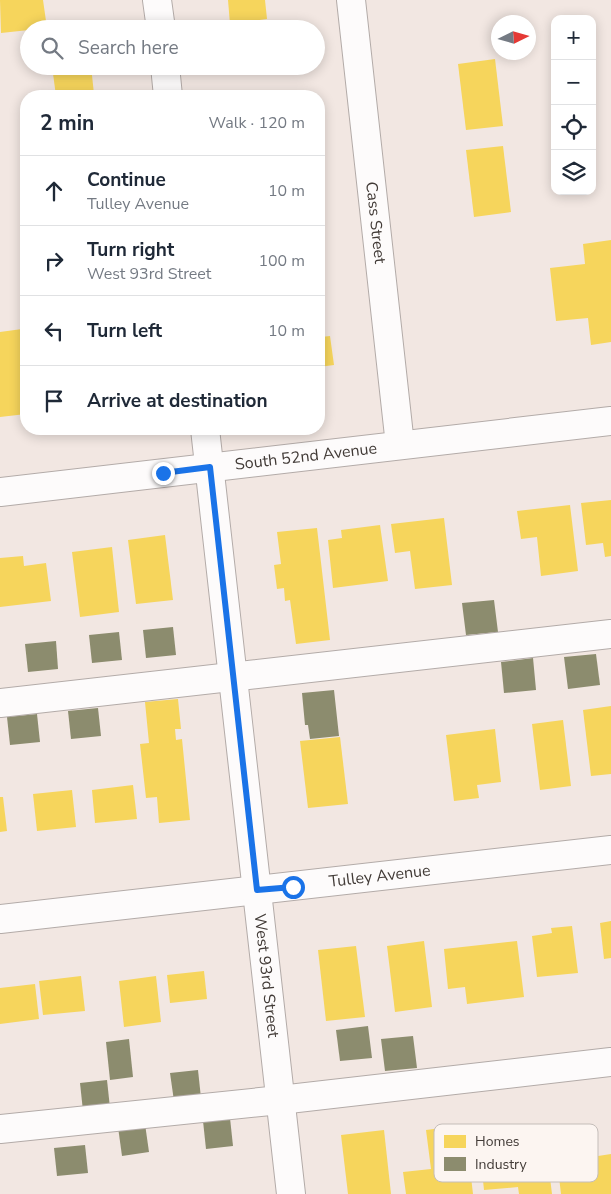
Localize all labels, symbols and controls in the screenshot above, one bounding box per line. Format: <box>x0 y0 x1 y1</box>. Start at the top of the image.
north arrow <box>491 15 536 60</box>
map controls <box>551 15 596 195</box>
button: + <box>551 15 596 60</box>
search box <box>20 20 325 75</box>
icon: search <box>38 34 66 62</box>
text: Search here <box>78 35 179 61</box>
button: − <box>551 60 596 105</box>
button: locate <box>551 105 596 150</box>
text: 2 min <box>40 109 94 137</box>
text: Walk · 120 m <box>209 112 305 134</box>
button: layers <box>551 150 596 195</box>
text: Continue <box>87 167 166 193</box>
icon: ahead <box>40 177 68 205</box>
text: 10 m <box>268 180 305 202</box>
street label: Cass Street <box>360 181 391 265</box>
text: Tulley Avenue <box>87 193 189 215</box>
text: Turn right <box>87 237 174 263</box>
icon: right <box>40 247 68 275</box>
text: 100 m <box>258 250 305 272</box>
text: West 93rd Street <box>87 263 211 285</box>
icon: left <box>40 317 68 345</box>
text: Turn left <box>87 318 162 344</box>
text: 10 m <box>268 320 305 342</box>
icon: arrive <box>40 387 68 415</box>
text: Arrive at destination <box>87 388 268 414</box>
street label: South 52nd Avenue <box>234 437 378 476</box>
route end <box>152 462 175 485</box>
street label: Tulley Avenue <box>328 859 432 893</box>
route start <box>282 876 305 899</box>
street label: West 93rd Street <box>249 912 284 1039</box>
legend <box>434 1124 598 1182</box>
text: Homes <box>475 1132 520 1151</box>
text: Industry <box>475 1155 528 1174</box>

